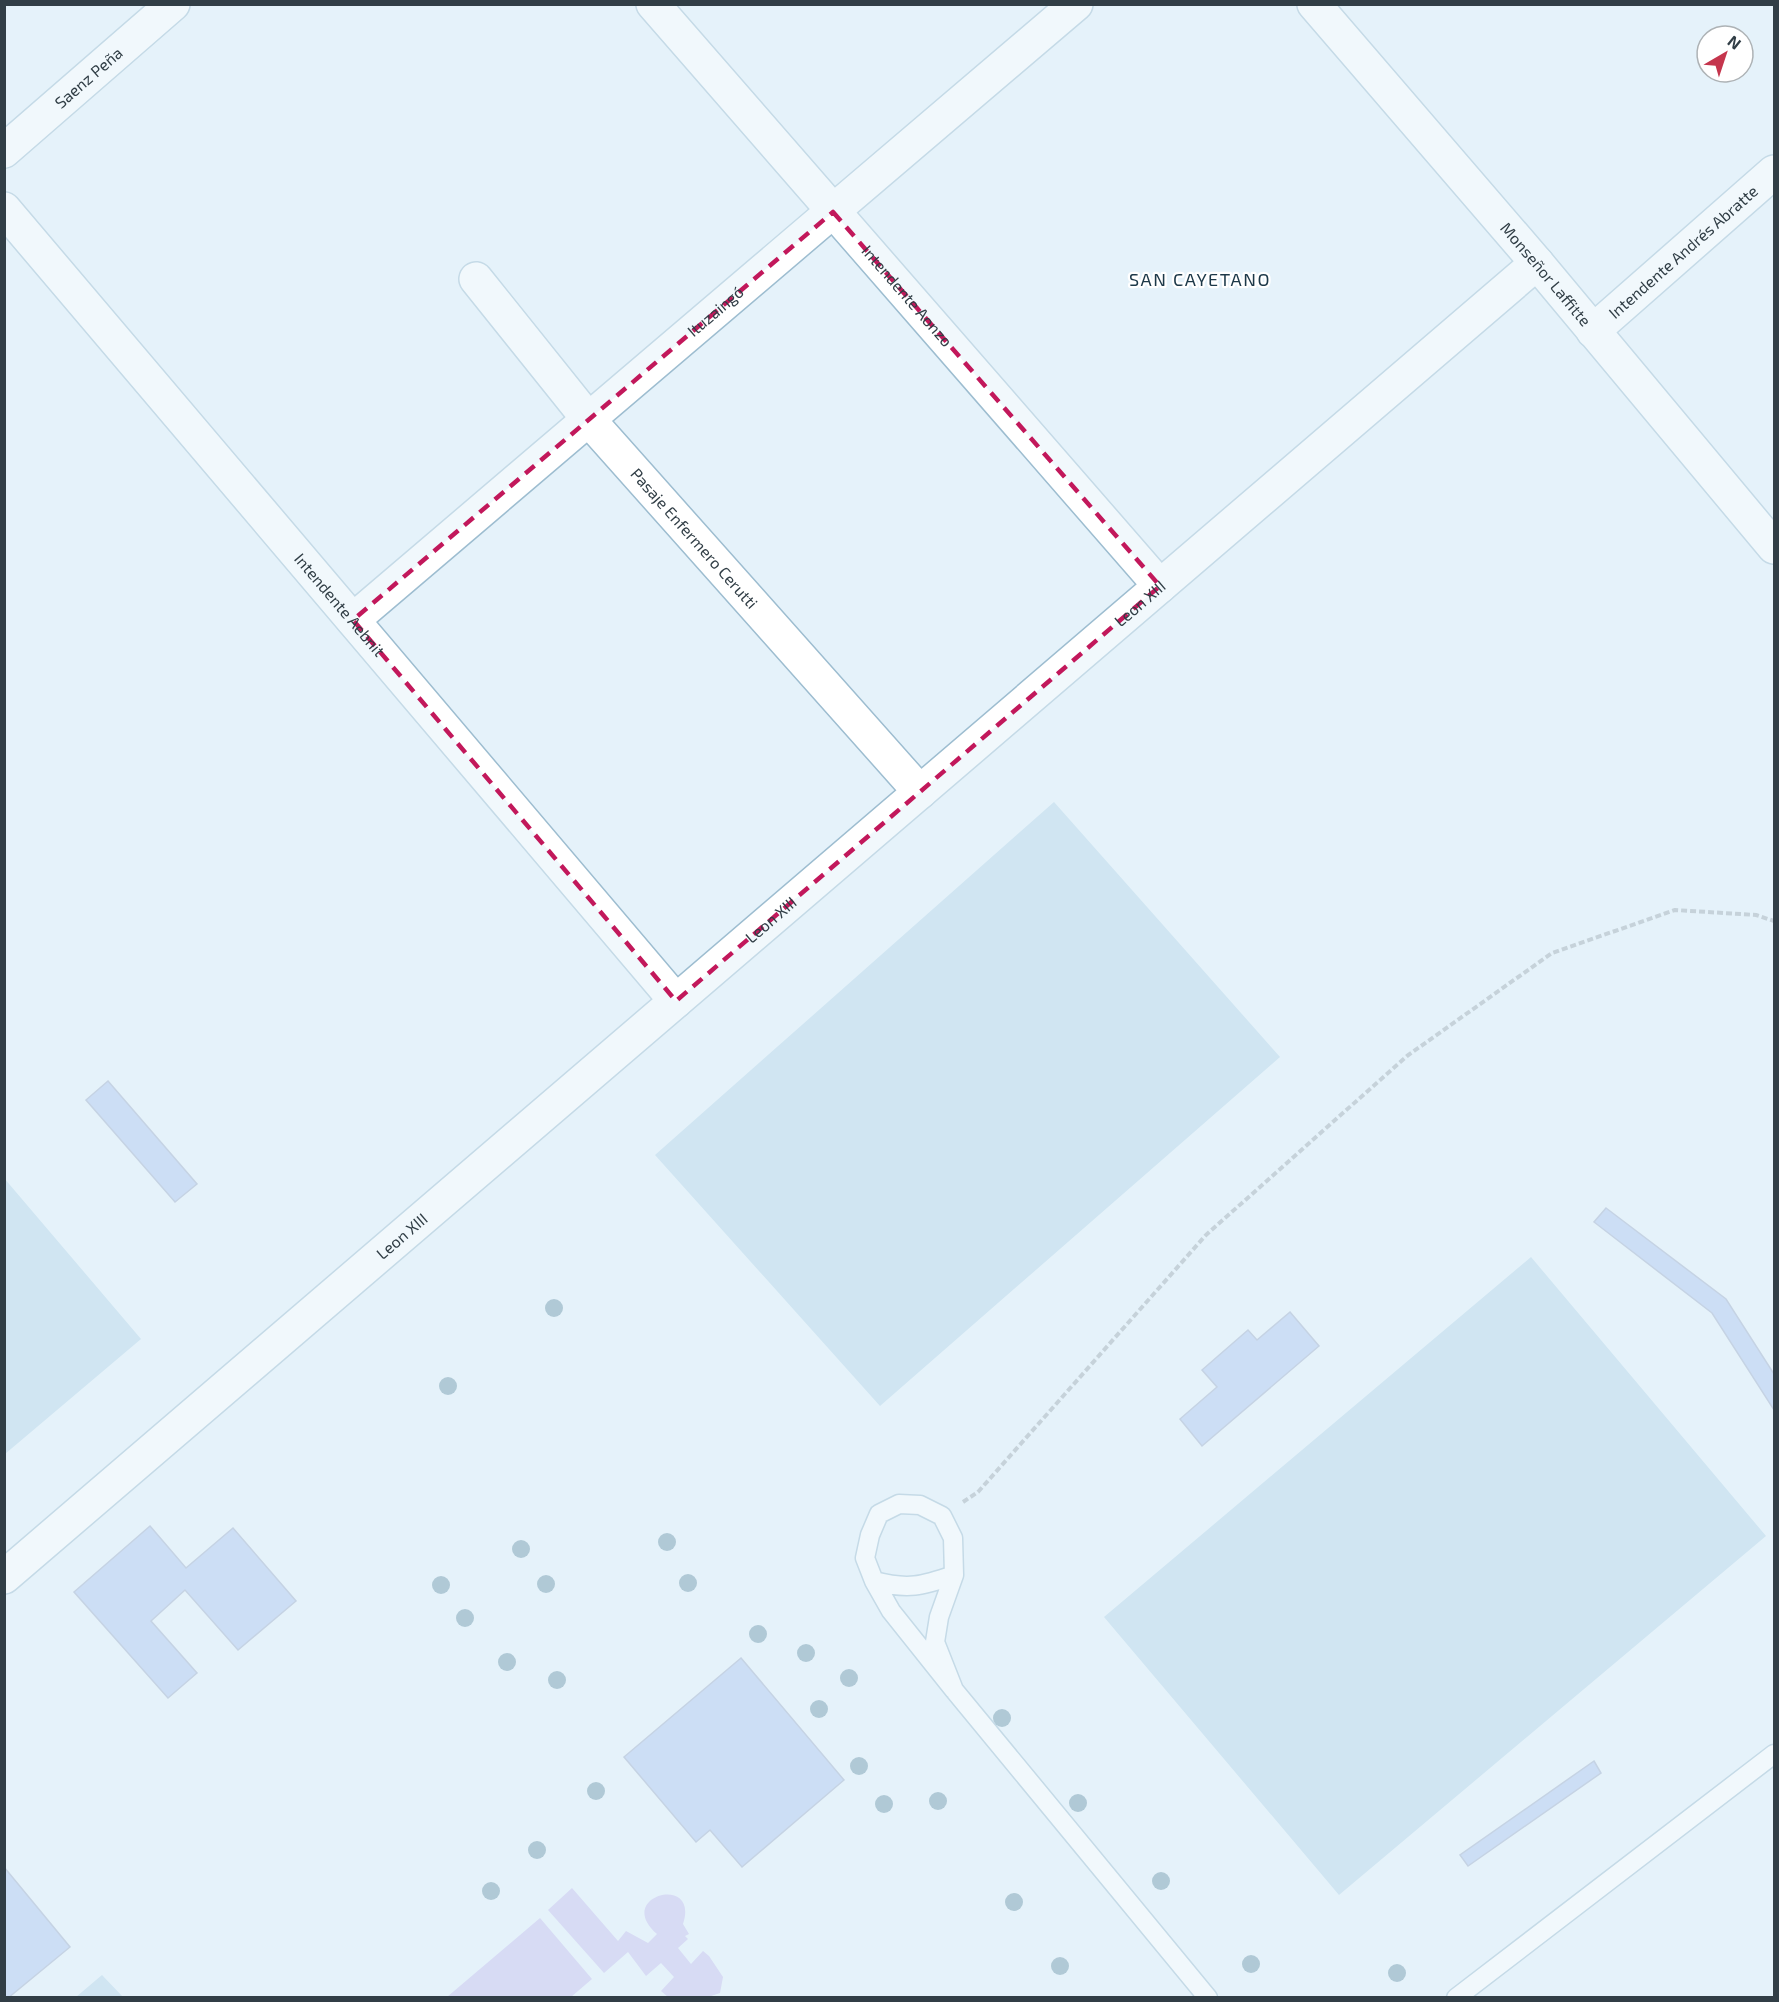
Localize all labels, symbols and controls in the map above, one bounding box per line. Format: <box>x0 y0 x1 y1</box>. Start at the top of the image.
north arrow <box>1695 24 1755 84</box>
text: N <box>1724 31 1745 53</box>
street label: Saenz Peña <box>50 43 126 112</box>
street label: Intendente Andrés Abratte <box>1604 181 1761 322</box>
street label: Monseñor Laffitte <box>1497 218 1595 330</box>
street label: Intendente Aonzo <box>858 241 957 350</box>
district label: SAN CAYETANO <box>1129 268 1271 290</box>
street label: Ituzaingó <box>683 282 747 340</box>
street label: Pasaje Enfermero Cerutti <box>627 464 762 612</box>
street label: Intendente Aebnit <box>291 549 389 660</box>
street label: Leon XIII <box>1110 576 1169 630</box>
street label: Leon XIII <box>741 892 800 946</box>
street label: Leon XIII <box>372 1209 431 1263</box>

